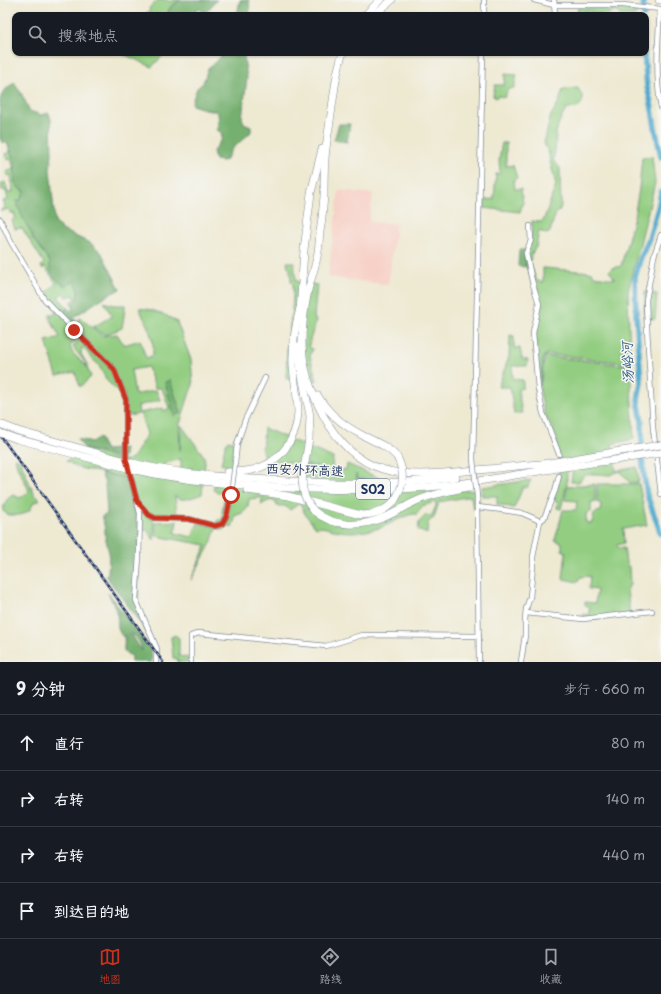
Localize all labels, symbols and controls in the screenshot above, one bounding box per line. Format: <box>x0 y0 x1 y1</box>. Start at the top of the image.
search box <box>12 12 649 56</box>
icon: search <box>26 23 48 45</box>
text: 搜索地点 <box>58 23 118 46</box>
route end <box>65 321 83 339</box>
water label: 汤峪河 <box>616 340 638 384</box>
street label: 西安外环高速 <box>266 458 344 480</box>
road number: S02 <box>356 479 390 499</box>
route start <box>222 486 240 504</box>
text: 9 分钟 <box>16 675 65 701</box>
text: 步行 · 660 m <box>564 679 645 698</box>
text: 直行 <box>54 731 84 754</box>
icon: ahead <box>16 732 38 754</box>
text: 80 m <box>611 733 645 752</box>
text: 右转 <box>54 787 84 810</box>
icon: right <box>16 788 38 810</box>
text: 140 m <box>606 789 645 808</box>
text: 右转 <box>54 843 84 866</box>
icon: right <box>16 844 38 866</box>
text: 440 m <box>602 845 645 864</box>
text: 到达目的地 <box>54 899 129 922</box>
icon: arrive <box>16 900 38 922</box>
tab: 地图 <box>99 946 121 987</box>
tab: 路线 <box>319 946 341 987</box>
tab: 收藏 <box>540 946 562 987</box>

